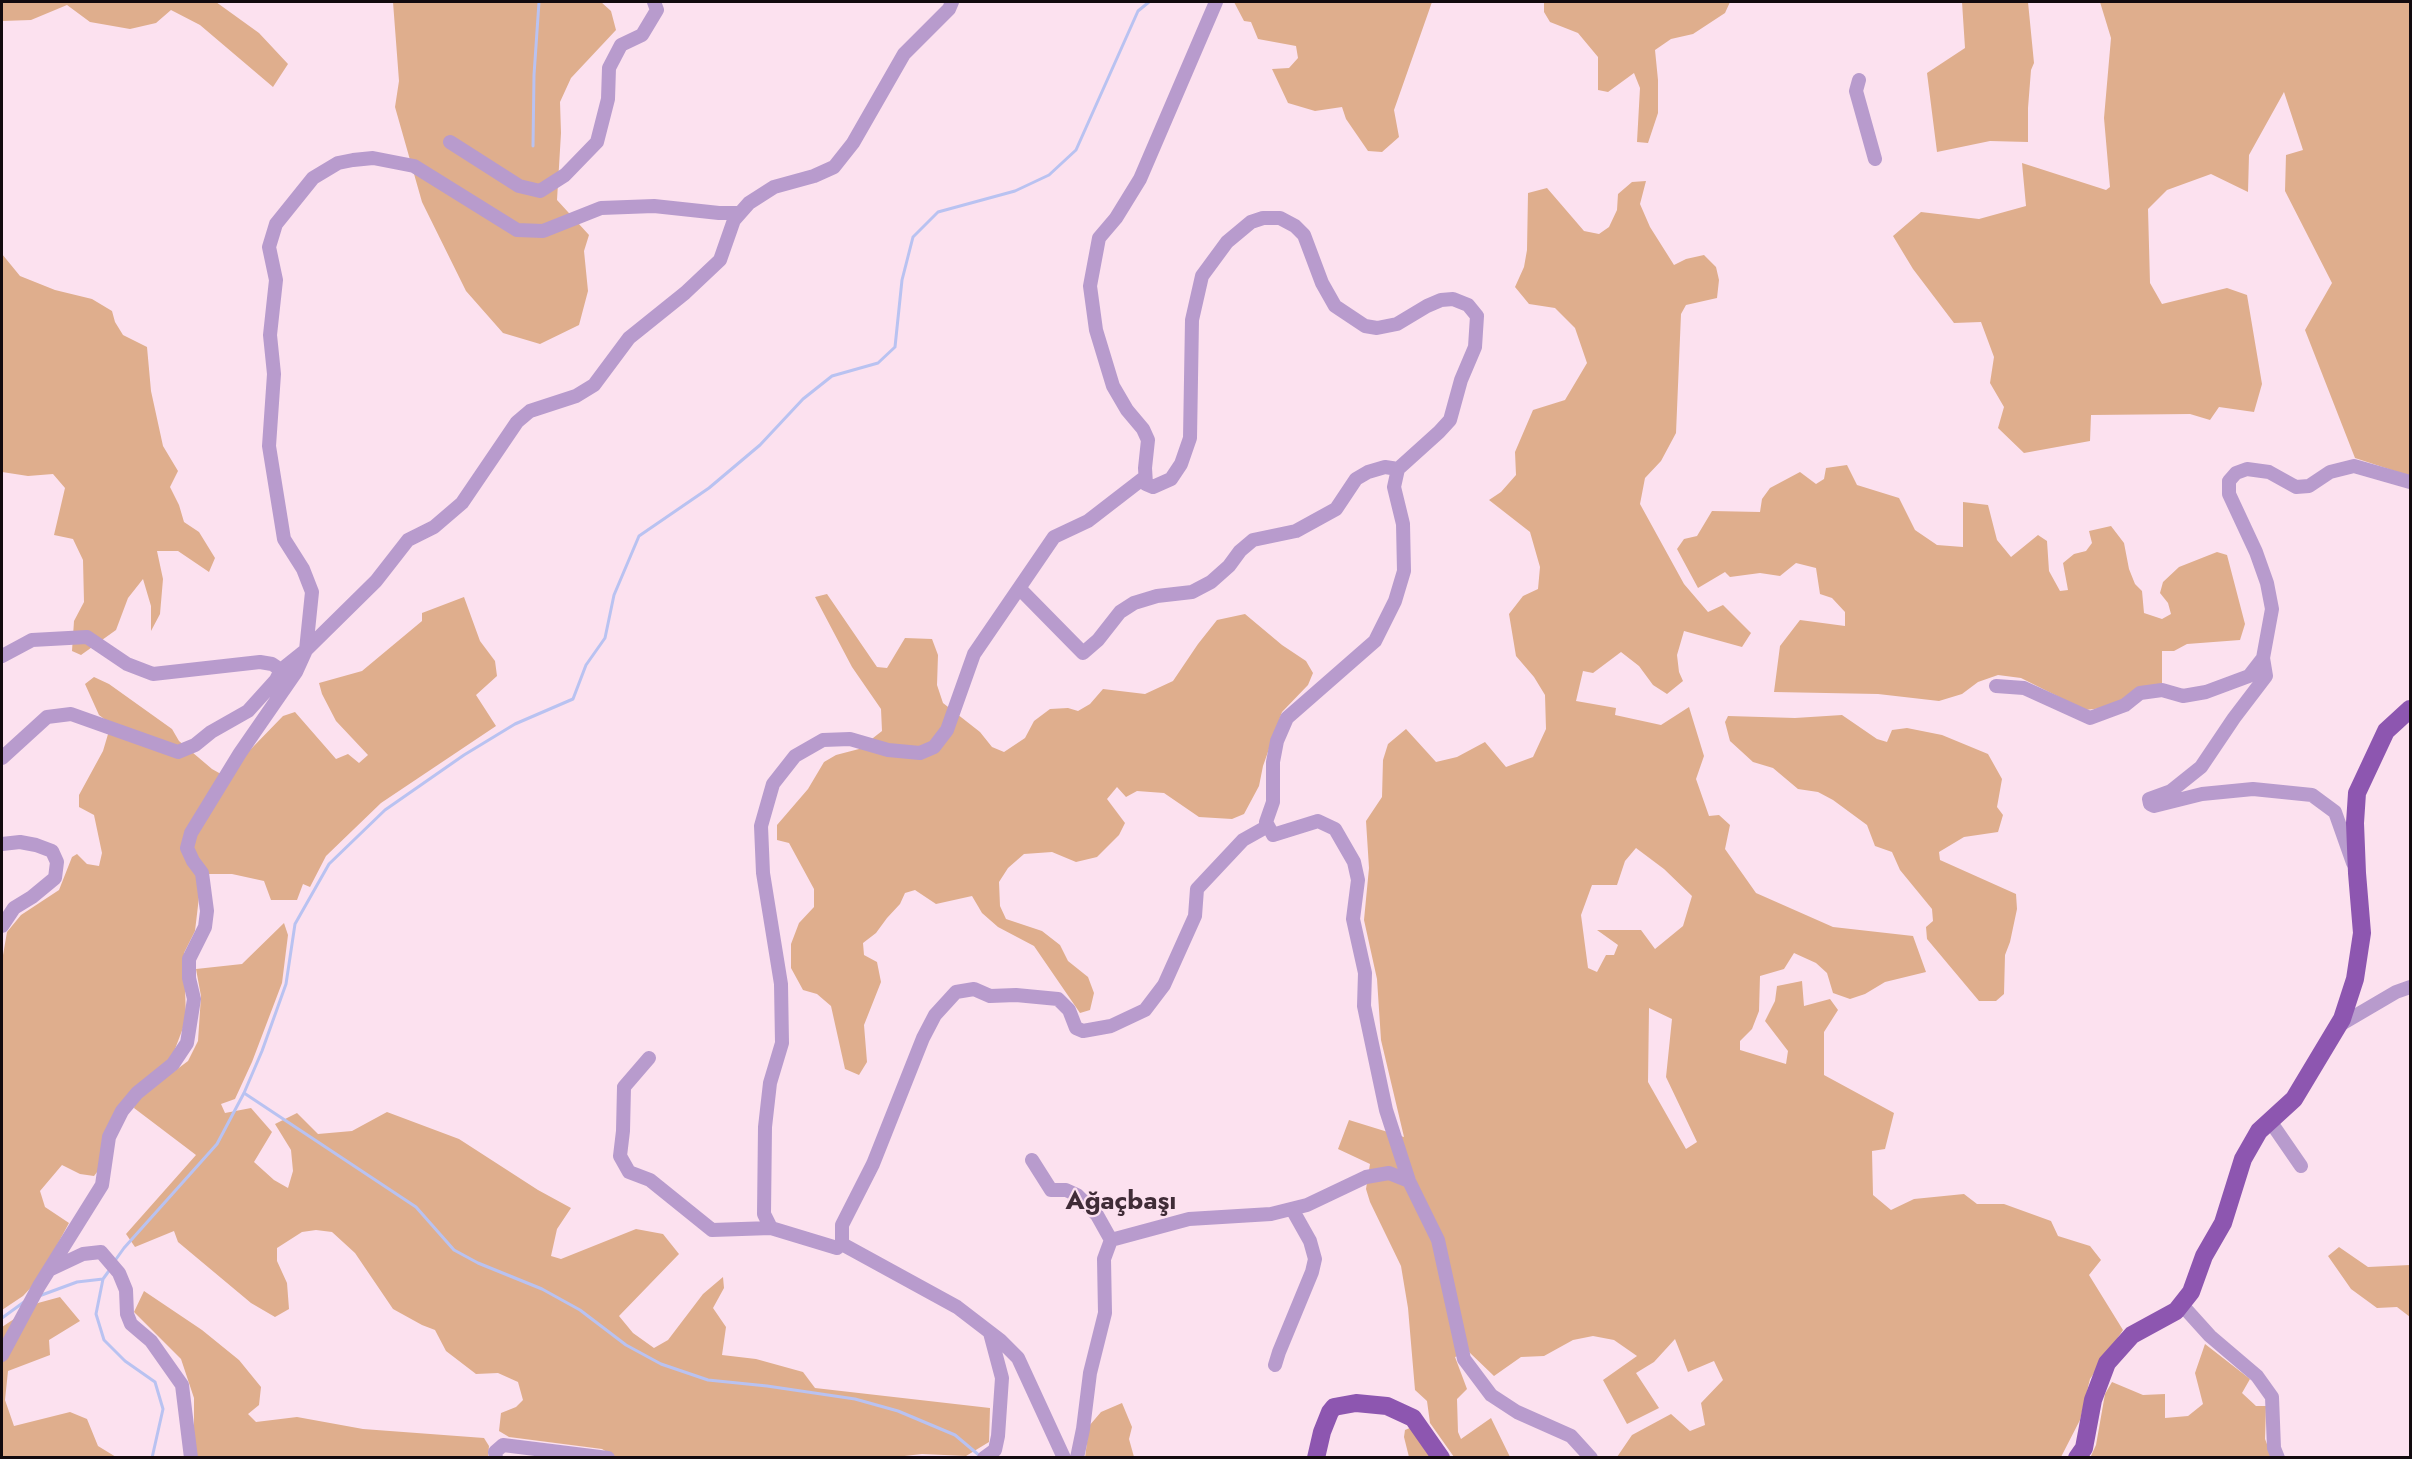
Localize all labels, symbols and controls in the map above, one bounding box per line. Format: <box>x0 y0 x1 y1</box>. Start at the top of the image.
district label: Ağaçbaşı <box>1066 1187 1176 1219</box>

